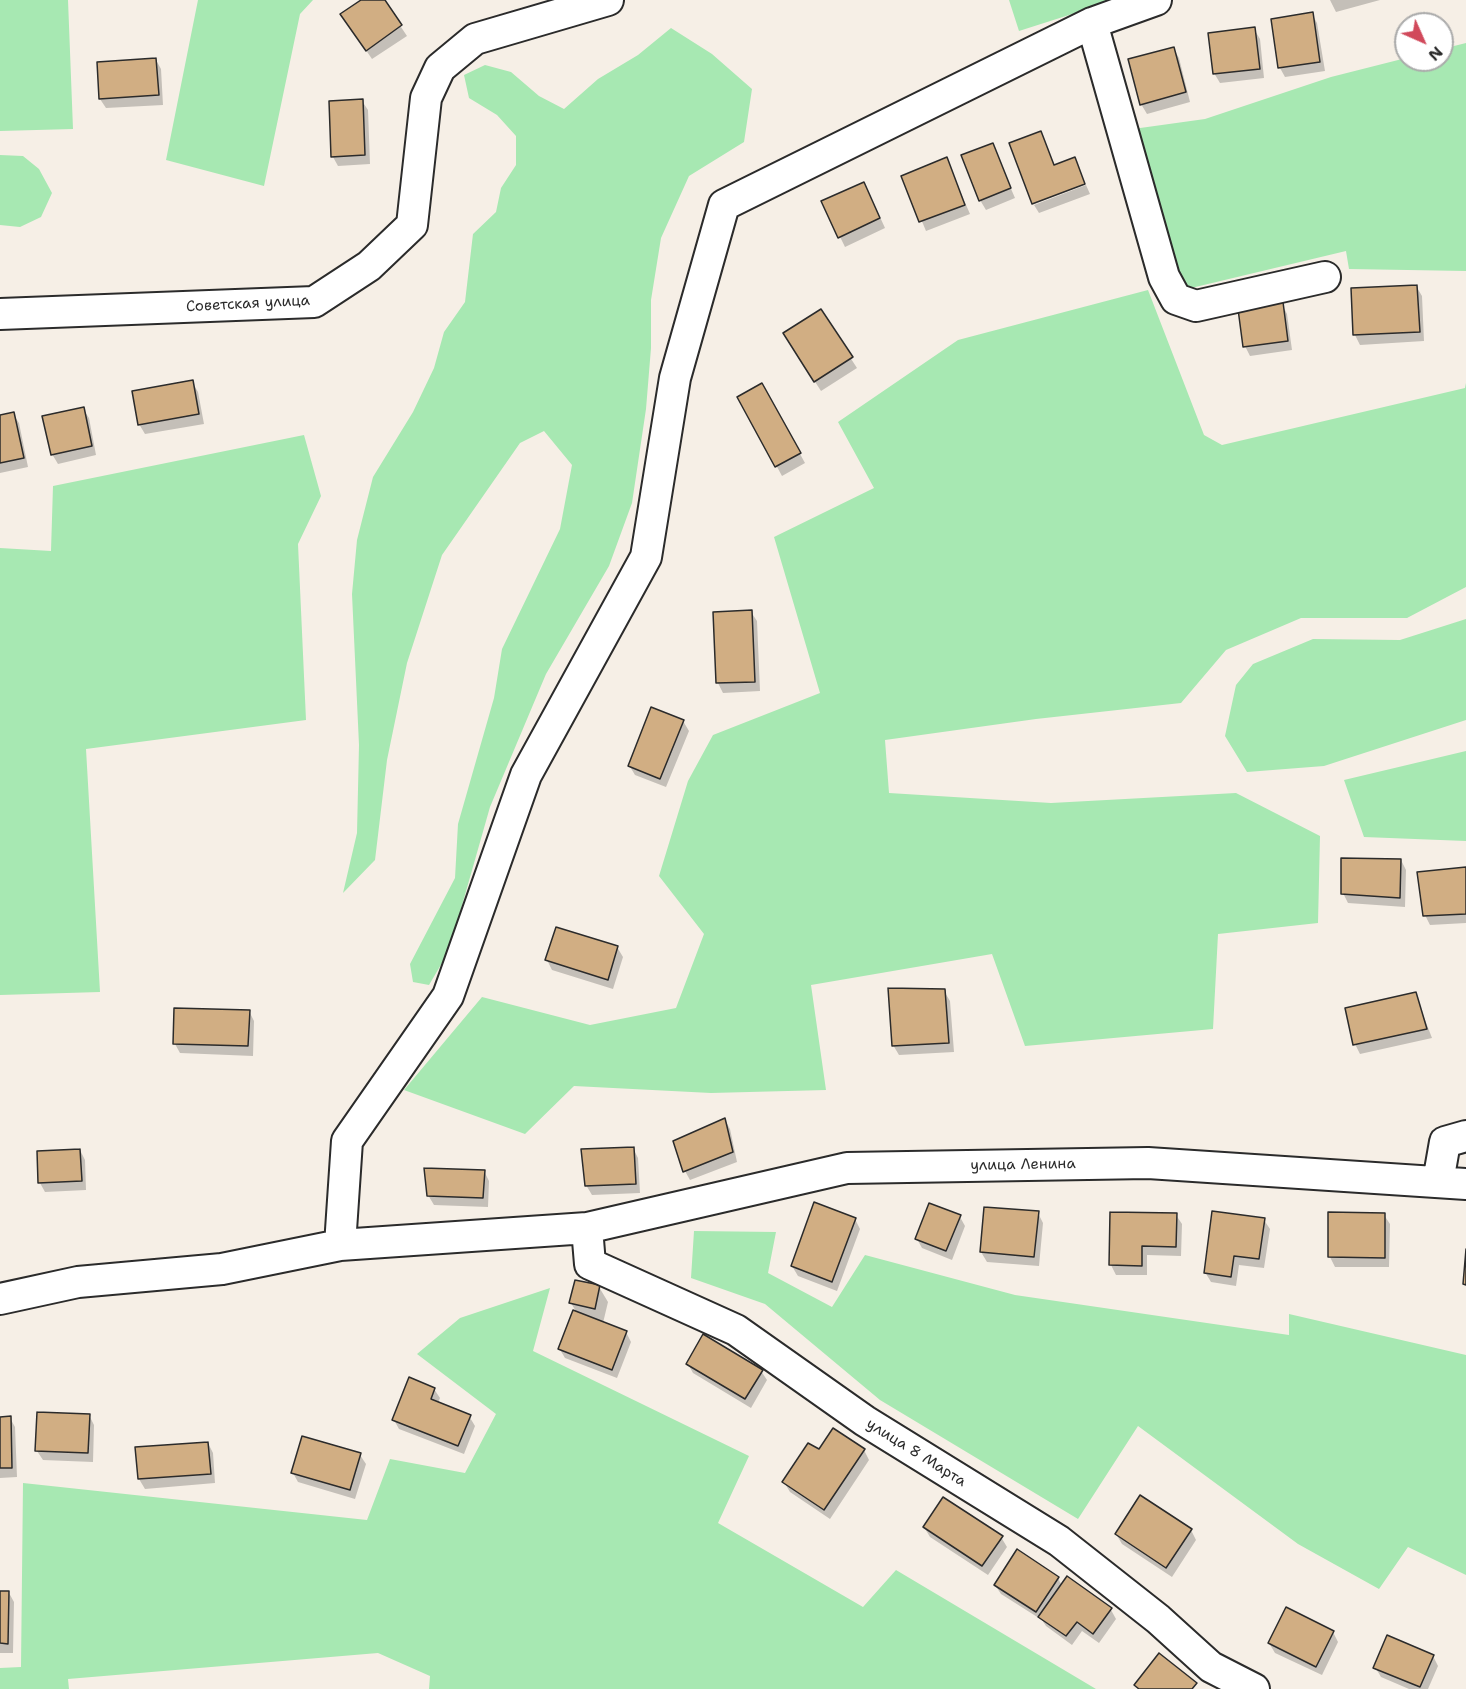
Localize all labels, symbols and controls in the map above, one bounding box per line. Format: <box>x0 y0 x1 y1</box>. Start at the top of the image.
north arrow <box>1394 12 1454 72</box>
text: N <box>1424 42 1448 66</box>
street label: Советская улица <box>186 292 310 316</box>
street label: улица Ленина <box>970 1155 1076 1175</box>
street label: улица 8 Марта <box>863 1415 969 1491</box>

